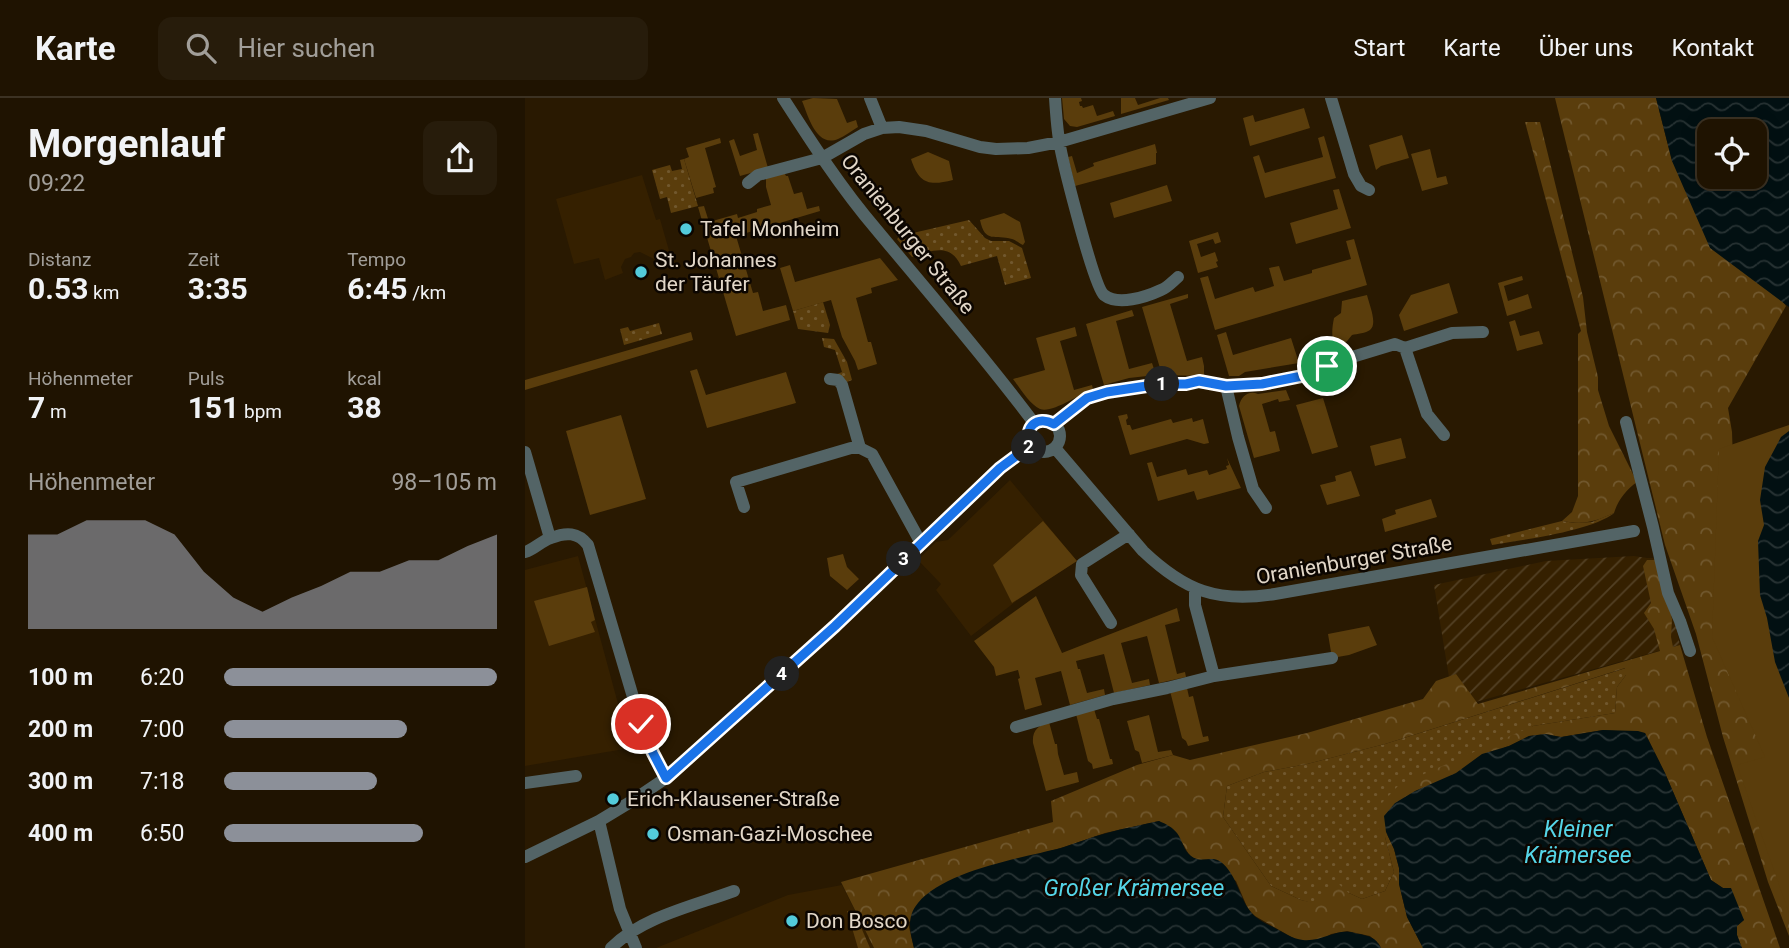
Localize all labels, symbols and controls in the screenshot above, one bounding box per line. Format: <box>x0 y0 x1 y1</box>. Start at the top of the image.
search box <box>158 17 648 80</box>
text: Karte <box>35 29 116 68</box>
icon: search <box>182 29 220 67</box>
text: Hier suchen <box>238 33 375 63</box>
text: Start <box>1354 34 1405 62</box>
text: Karte <box>1443 34 1501 62</box>
text: Über uns <box>1539 34 1633 62</box>
text: Kontakt <box>1671 34 1754 62</box>
map controls <box>1697 119 1767 189</box>
button: locate <box>1697 119 1767 189</box>
button: share <box>423 121 497 195</box>
text: Morgenlauf <box>28 122 225 166</box>
street label: Oranienburger Straße <box>836 149 980 319</box>
text: 09:22 <box>28 170 85 197</box>
place label: Tafel Monheim <box>700 217 839 241</box>
marker: Tafel Monheim <box>678 221 694 237</box>
text: Distanz <box>28 248 91 271</box>
text: Zeit <box>188 248 220 271</box>
text: Tempo <box>347 248 406 271</box>
place label: St. Johannes der Täufer <box>655 248 777 296</box>
marker: St. Johannes der Täufer <box>633 264 649 280</box>
text: 0.53 <box>28 271 88 306</box>
text: 3:35 <box>188 271 248 306</box>
text: 6:45 <box>347 271 407 306</box>
text: km <box>88 281 119 304</box>
text: /km <box>407 281 446 304</box>
pin <box>1297 336 1357 396</box>
icon: arrive <box>1308 347 1346 385</box>
pin: 1 <box>1145 366 1179 402</box>
text: Höhenmeter <box>28 367 133 390</box>
text: Puls <box>188 367 225 390</box>
text: kcal <box>347 367 382 390</box>
text: 1 <box>1156 372 1167 395</box>
text: 7 <box>28 390 45 425</box>
text: 151 <box>188 390 239 425</box>
text: 38 <box>347 390 382 425</box>
text: m <box>45 400 67 423</box>
text: bpm <box>239 400 282 423</box>
pin: 2 <box>1011 430 1047 464</box>
text: 2 <box>1023 435 1034 458</box>
text: Höhenmeter <box>28 469 155 496</box>
text: 98–105 m <box>391 469 497 496</box>
street label: Oranienburger Straße <box>1254 531 1454 589</box>
pin: 3 <box>887 542 921 576</box>
text: 3 <box>898 547 909 570</box>
pin: 4 <box>765 656 799 692</box>
text: 4 <box>776 662 787 685</box>
text: 100 m <box>28 664 93 691</box>
text: 6:20 <box>140 664 184 691</box>
pin <box>611 694 671 754</box>
icon: check <box>622 705 660 743</box>
text: 200 m <box>28 716 93 743</box>
text: 7:00 <box>140 716 184 743</box>
text: 300 m <box>28 768 93 795</box>
text: 7:18 <box>140 768 184 795</box>
place label: Erich-Klausener-Straße <box>627 787 840 811</box>
marker: Erich-Klausener-Straße <box>605 791 621 807</box>
water label: Kleiner Krämersee <box>1524 816 1632 869</box>
text: 400 m <box>28 820 93 847</box>
text: 6:50 <box>140 820 184 847</box>
place label: Osman-Gazi-Moschee <box>667 822 873 846</box>
marker: Osman-Gazi-Moschee <box>645 826 661 842</box>
water label: Großer Krämersee <box>1044 875 1225 902</box>
place label: Don Bosco <box>806 909 907 933</box>
marker: Don Bosco <box>784 913 800 929</box>

